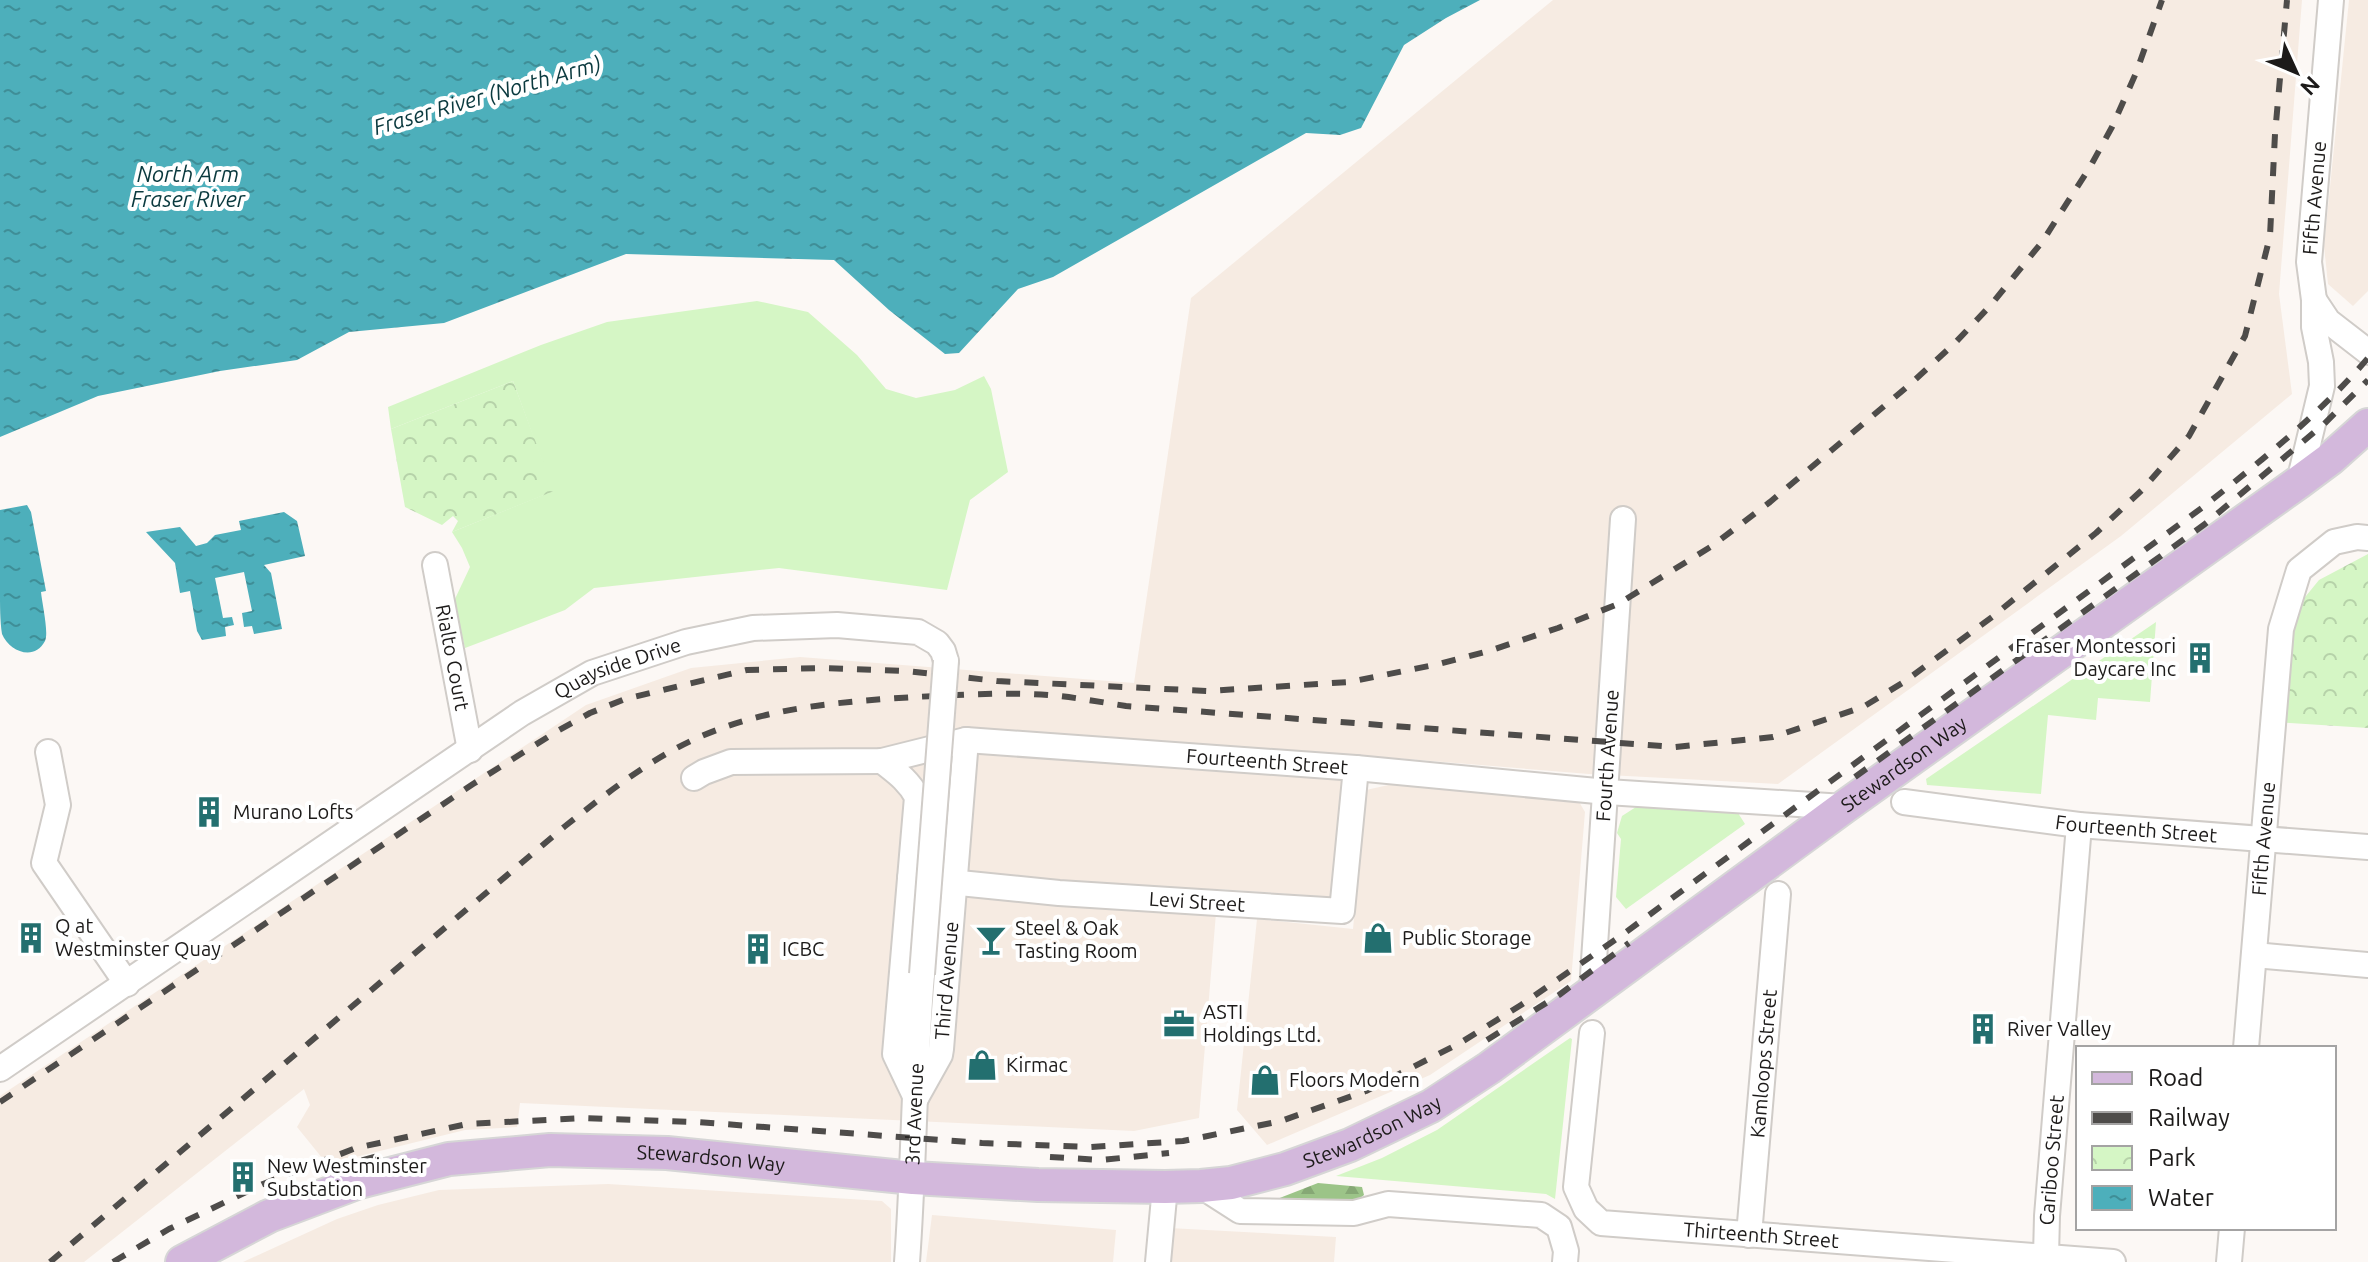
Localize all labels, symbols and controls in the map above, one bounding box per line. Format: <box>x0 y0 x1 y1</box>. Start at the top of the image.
north arrow <box>2256 32 2336 112</box>
water label: Fraser River (North Arm) <box>370 50 604 140</box>
text: N <box>2296 72 2325 101</box>
street label: Fifth Avenue <box>2298 140 2330 256</box>
water label: North Arm Fraser River <box>131 161 246 211</box>
street label: Rialto Court <box>432 602 474 713</box>
street label: Quayside Drive <box>550 632 684 703</box>
place label: Fraser Montessori Daycare Inc <box>2015 634 2176 680</box>
building icon: Fraser Montessori Daycare Inc <box>2183 641 2217 675</box>
street label: Fourth Avenue <box>1591 689 1623 822</box>
street label: Stewardson Way <box>1836 711 1971 816</box>
street label: Fourteenth Street <box>1185 744 1349 778</box>
street label: Fifth Avenue <box>2247 781 2279 897</box>
building icon: Murano Lofts <box>192 795 226 829</box>
place label: Murano Lofts <box>233 800 353 823</box>
street label: Fourteenth Street <box>2054 810 2218 847</box>
street label: Levi Street <box>1148 887 1246 916</box>
place label: Q at Westminster Quay <box>55 914 221 960</box>
place label: Steel & Oak Tasting Room <box>1015 916 1138 962</box>
street label: Third Avenue <box>930 920 962 1041</box>
building icon: Q at Westminster Quay <box>14 921 48 955</box>
shop icon: Public Storage <box>1361 921 1395 955</box>
bar icon: Steel & Oak Tasting Room <box>974 923 1008 957</box>
place label: Public Storage <box>1402 926 1531 949</box>
building icon: ICBC <box>741 932 775 966</box>
place label: ICBC <box>782 937 824 960</box>
street label: Kamloops Street <box>1745 988 1781 1139</box>
place label: ASTI Holdings Ltd. <box>1203 1000 1321 1046</box>
office icon: ASTI Holdings Ltd. <box>1162 1007 1196 1041</box>
building icon: River Valley <box>1966 1012 2000 1046</box>
place label: River Valley <box>2007 1017 2111 1040</box>
legend <box>2076 1046 2336 1230</box>
shop icon: Kirmac <box>965 1048 999 1082</box>
place label: Kirmac <box>1006 1053 1068 1076</box>
street label: 3rd Avenue <box>900 1062 927 1166</box>
shop icon: Floors Modern <box>1248 1063 1282 1097</box>
text: Road <box>2148 1064 2203 1091</box>
place label: Floors Modern <box>1289 1068 1420 1091</box>
street label: Stewardson Way <box>1300 1090 1446 1172</box>
street label: Cariboo Street <box>2035 1094 2068 1226</box>
text: Railway <box>2148 1104 2230 1131</box>
street label: Stewardson Way <box>636 1140 786 1176</box>
text: Park <box>2148 1144 2196 1171</box>
place label: New Westminster Substation <box>267 1154 427 1200</box>
building icon: New Westminster Substation <box>226 1160 260 1194</box>
text: Water <box>2148 1184 2214 1211</box>
street label: Thirteenth Street <box>1682 1217 1840 1252</box>

